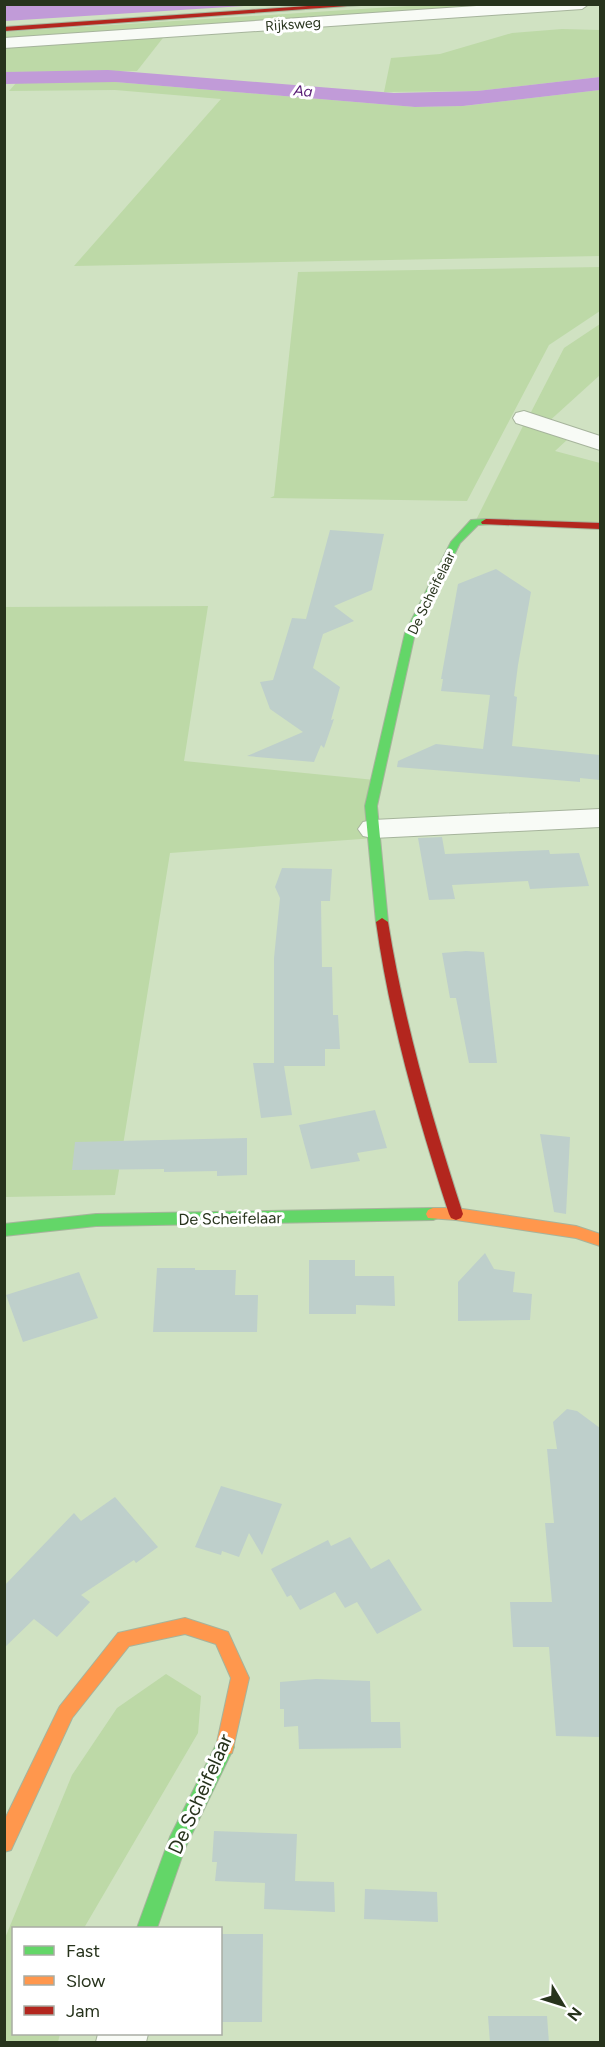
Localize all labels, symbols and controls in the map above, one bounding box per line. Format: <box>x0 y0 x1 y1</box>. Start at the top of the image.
street label: Rijksweg <box>265 14 321 35</box>
water label: Aa <box>292 81 313 101</box>
street label: De Scheifelaar <box>404 549 459 638</box>
street label: De Scheifelaar <box>178 1208 282 1229</box>
street label: De Scheifelaar <box>163 1730 237 1858</box>
legend <box>12 1927 222 2035</box>
text: Fast <box>66 1940 100 1962</box>
text: Slow <box>66 1970 105 1992</box>
north arrow <box>533 1975 593 2035</box>
text: Jam <box>66 2000 100 2022</box>
text: N <box>563 2003 586 2025</box>

